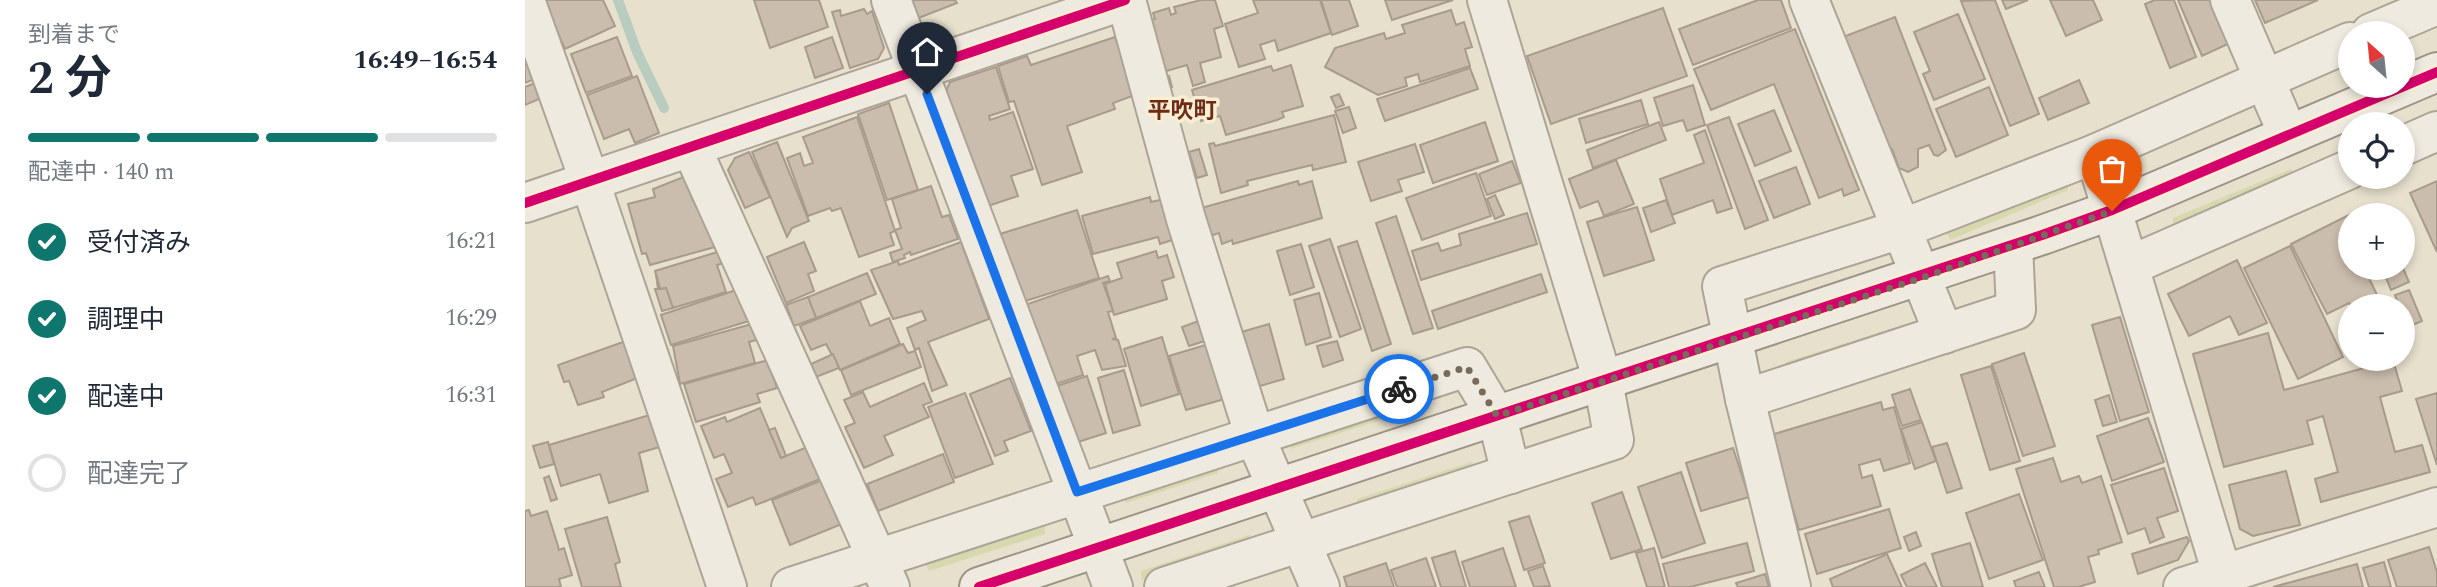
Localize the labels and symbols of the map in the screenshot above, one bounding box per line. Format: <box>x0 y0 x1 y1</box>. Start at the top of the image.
north arrow <box>2338 21 2415 98</box>
pin <box>897 22 957 94</box>
district label: 平吹町 <box>1148 94 1217 129</box>
pin <box>2082 139 2142 211</box>
courier <box>1364 354 1434 424</box>

